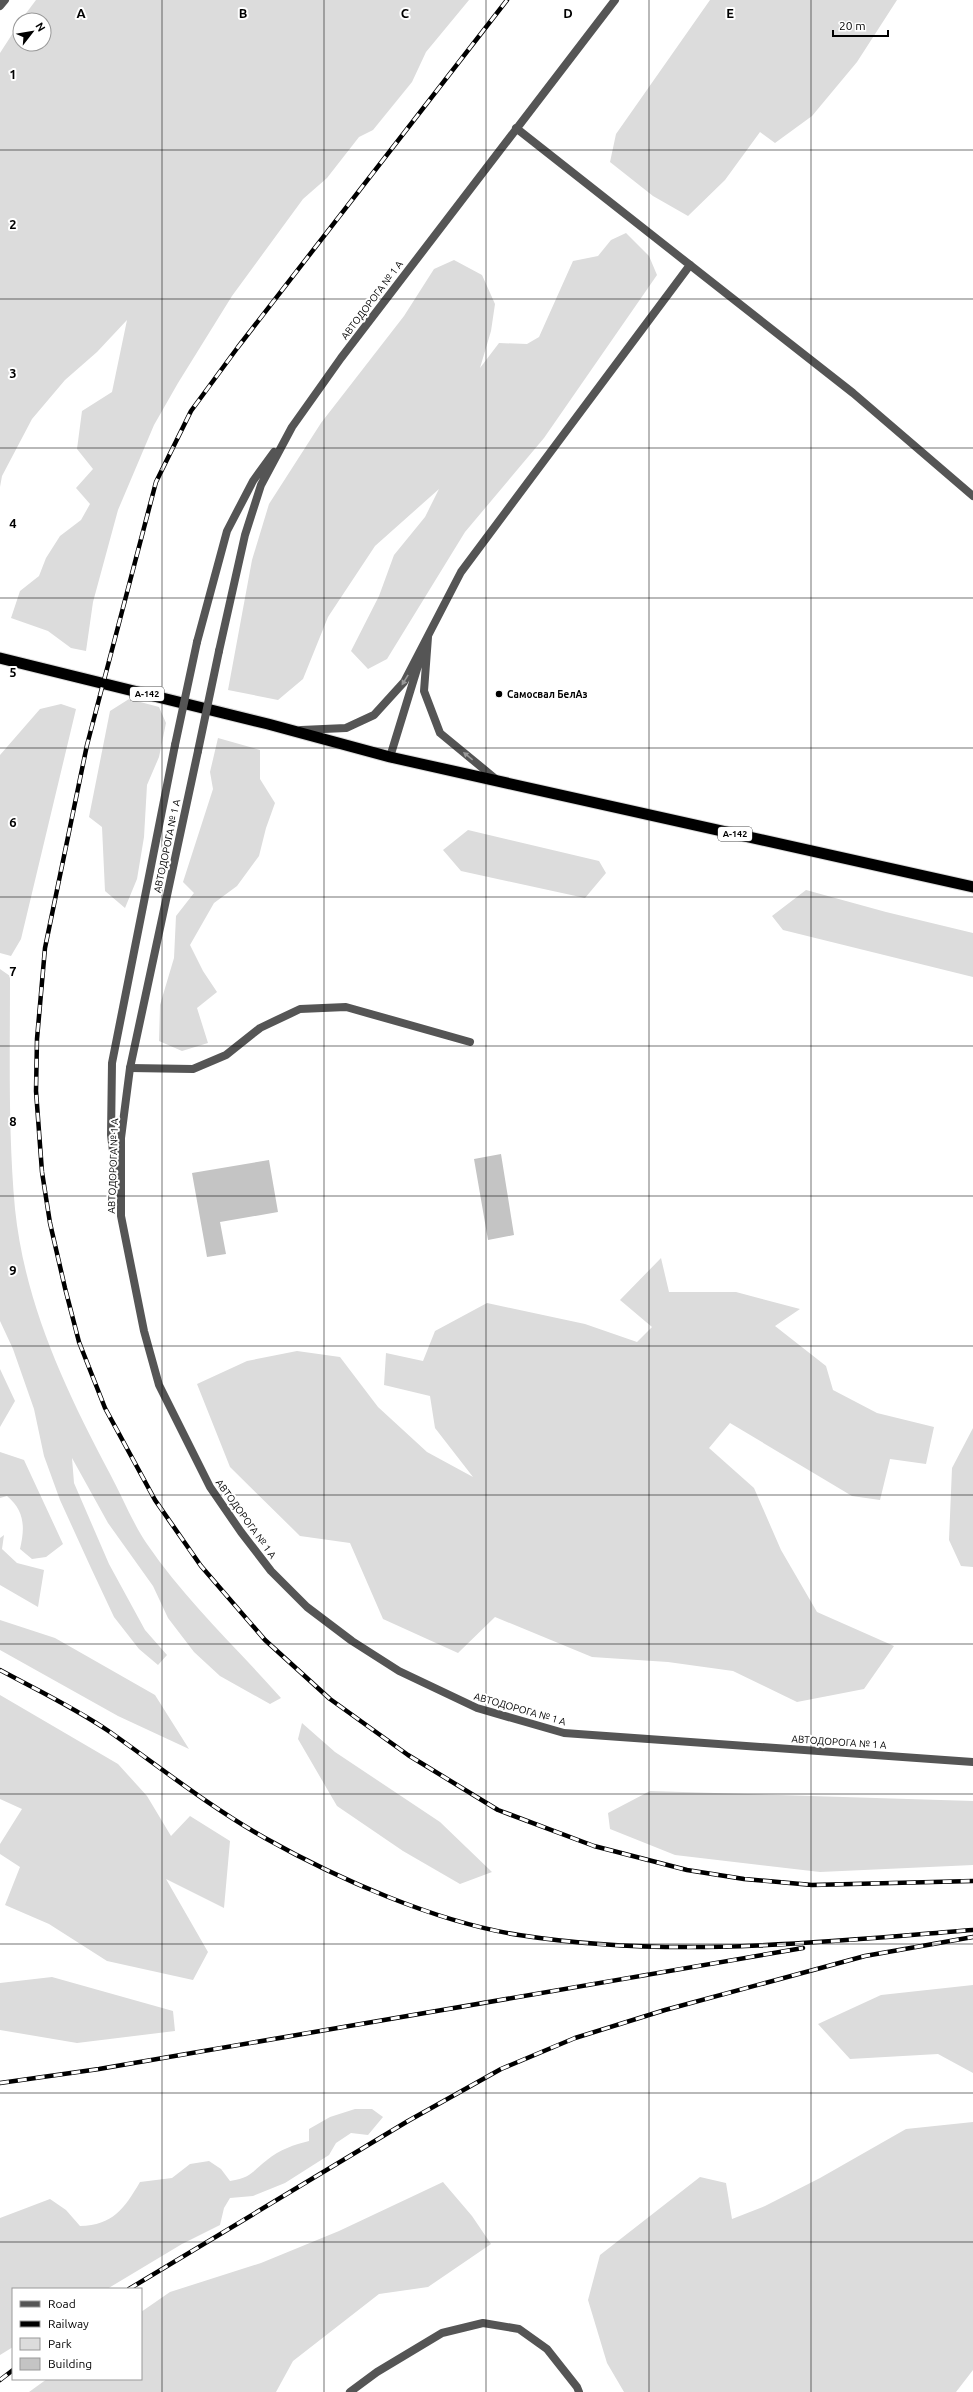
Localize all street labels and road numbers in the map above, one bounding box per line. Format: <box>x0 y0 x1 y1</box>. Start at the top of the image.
street label: АВТОДОРОГА № 1 А <box>339 258 405 341</box>
road number: А-142 <box>130 687 164 701</box>
street label: АВТОДОРОГА № 1 А <box>152 798 182 894</box>
road number: А-142 <box>718 827 752 841</box>
street label: АВТОДОРОГА № 1 А <box>106 1118 120 1214</box>
street label: АВТОДОРОГА № 1 А <box>214 1477 279 1561</box>
street label: АВТОДОРОГА № 1 А <box>473 1691 568 1728</box>
street label: АВТОДОРОГА № 1 А <box>791 1733 887 1751</box>

